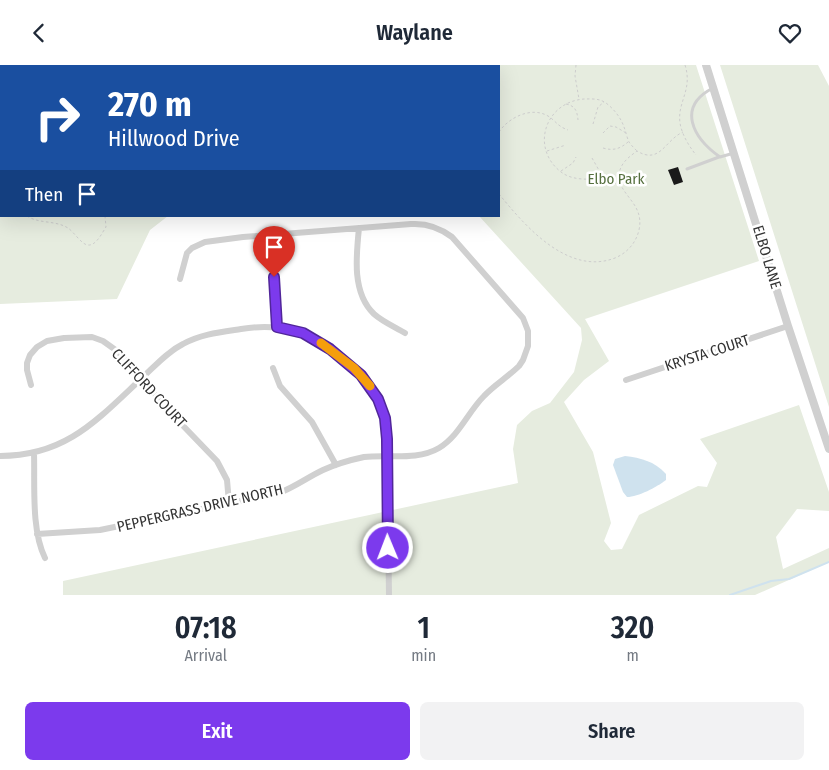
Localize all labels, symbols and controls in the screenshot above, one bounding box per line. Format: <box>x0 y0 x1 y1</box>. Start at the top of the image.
icon: back <box>25 19 53 47</box>
text: Waylane <box>376 19 453 46</box>
icon: heart <box>776 19 804 47</box>
text: 270 m <box>108 83 192 125</box>
icon: right <box>25 85 90 150</box>
text: Hillwood Drive <box>108 125 240 152</box>
park label: Elbo Park <box>588 170 644 188</box>
icon: arrive <box>73 180 101 208</box>
text: Then <box>25 183 63 206</box>
street label: ELBO LANE <box>749 223 785 291</box>
pin <box>253 226 295 277</box>
icon: arrive <box>260 233 288 261</box>
street label: KRYSTA COURT <box>662 331 752 375</box>
street label: CLIFFORD COURT <box>108 345 190 431</box>
street label: PEPPERGRASS DRIVE NORTH <box>115 480 285 536</box>
position arrow <box>361 521 413 573</box>
text: 07:18 <box>175 610 237 646</box>
text: 1 <box>417 610 430 646</box>
text: 320 <box>611 610 654 646</box>
text: Arrival <box>184 646 227 665</box>
text: min <box>411 646 436 665</box>
text: m <box>626 646 639 665</box>
button: Exit <box>25 702 410 760</box>
button: Share <box>420 702 804 760</box>

